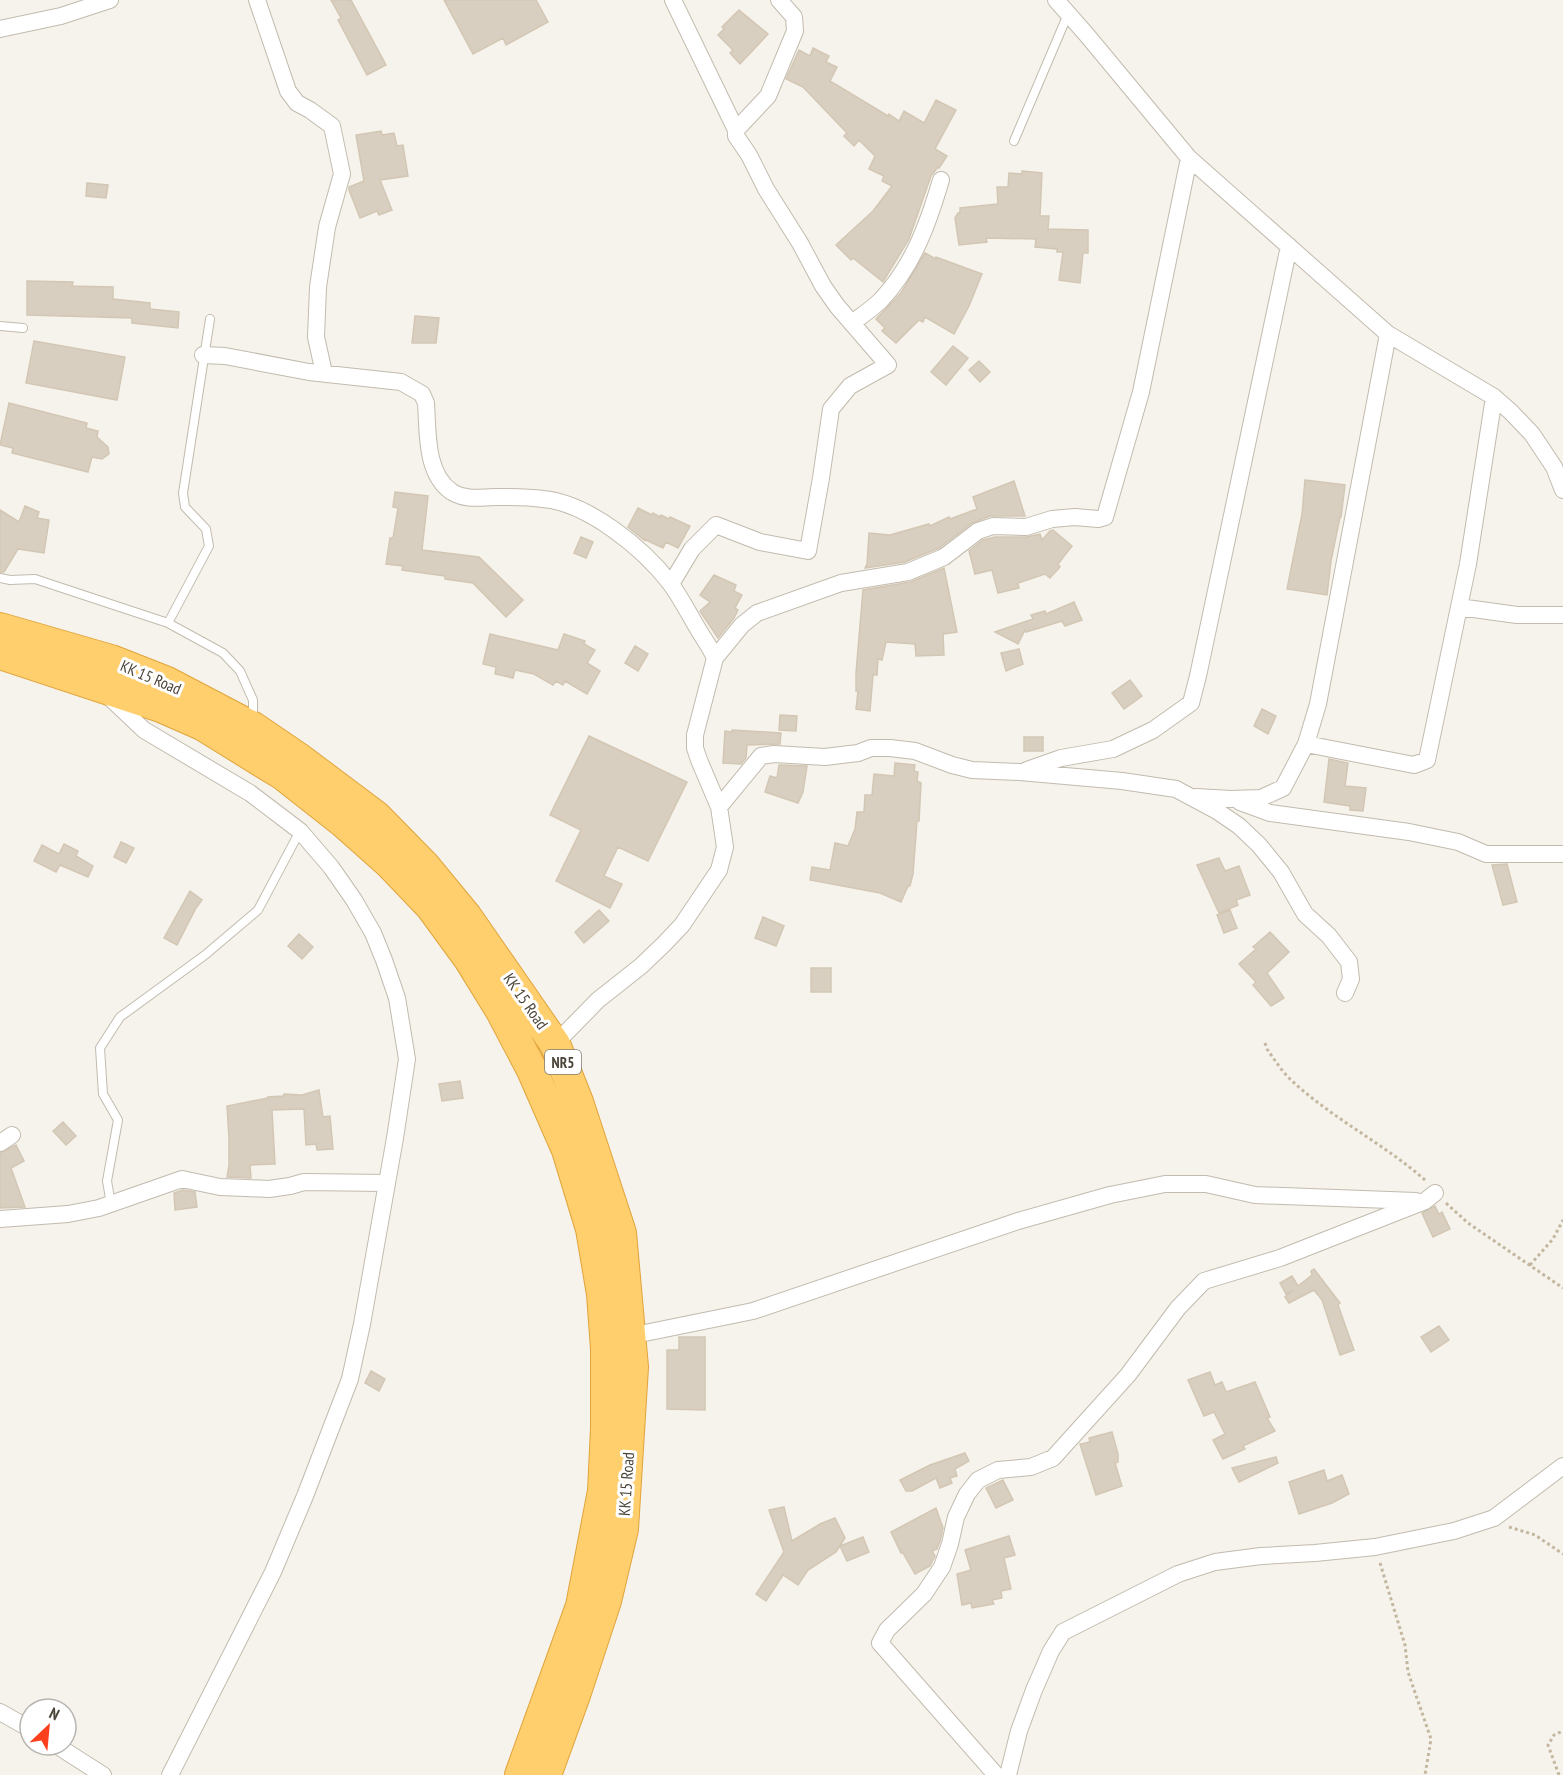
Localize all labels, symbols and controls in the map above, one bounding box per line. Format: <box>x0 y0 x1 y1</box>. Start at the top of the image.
street label: KK 15 Road <box>118 655 184 699</box>
street label: KK 15 Road <box>499 969 553 1033</box>
road number: NR5 <box>545 1050 581 1074</box>
street label: KK 15 Road <box>614 1451 638 1517</box>
north arrow <box>18 1697 78 1757</box>
text: N <box>46 1703 63 1724</box>

